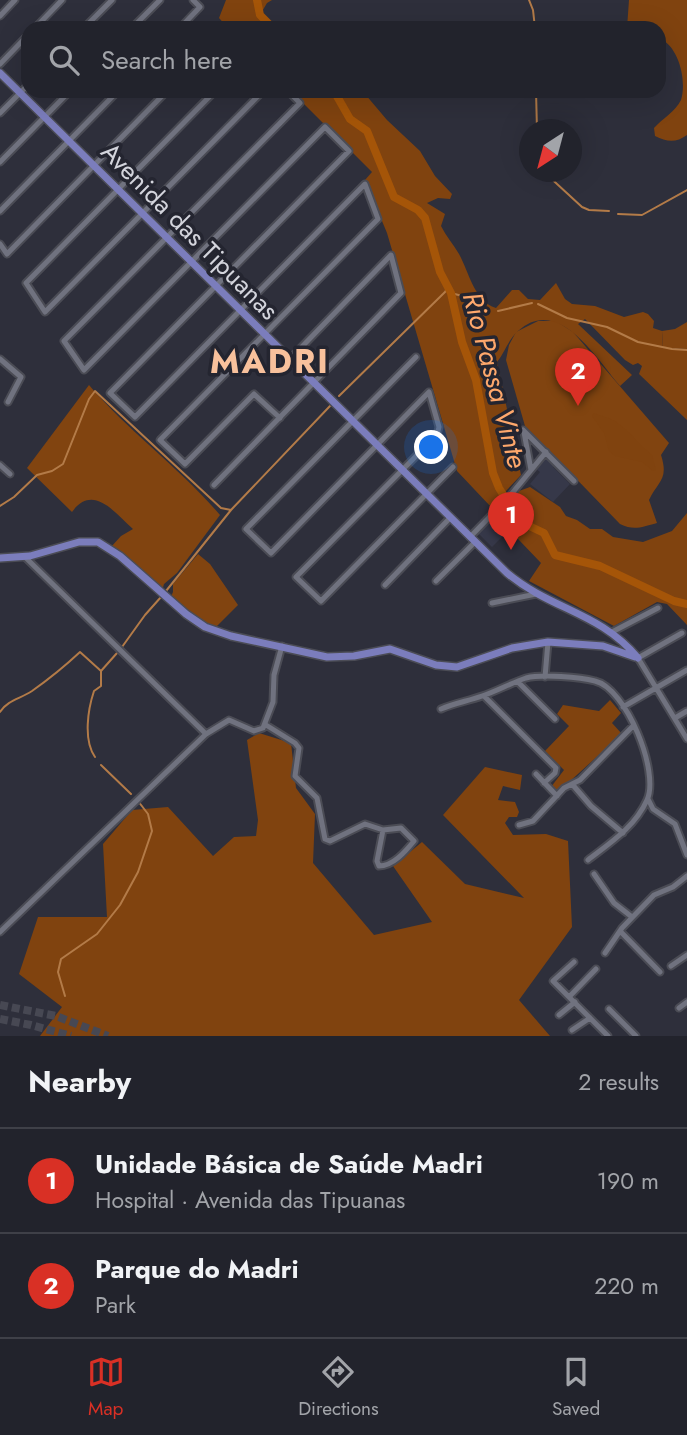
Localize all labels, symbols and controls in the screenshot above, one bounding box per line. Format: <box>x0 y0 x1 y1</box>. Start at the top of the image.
search box <box>21 21 666 98</box>
icon: search <box>45 41 83 79</box>
text: Search here <box>101 41 233 79</box>
north arrow <box>519 119 582 182</box>
street label: Avenida das Tipuanas <box>92 133 288 329</box>
water label: Rio Passa Vinte <box>452 287 538 473</box>
district label: MADRI <box>210 338 330 385</box>
pin: 2 <box>555 348 601 406</box>
your location <box>414 430 448 464</box>
pin: 1 <box>488 492 534 550</box>
text: Nearby <box>28 1060 131 1103</box>
text: 2 results <box>578 1065 659 1099</box>
text: Unidade Básica de Saúde Madri <box>95 1145 483 1183</box>
text: 1 <box>45 1164 57 1198</box>
text: 190 m <box>597 1164 659 1198</box>
text: Hospital · Avenida das Tipuanas <box>95 1183 405 1217</box>
text: Parque do Madri <box>95 1250 299 1288</box>
text: 2 <box>43 1269 59 1303</box>
text: 220 m <box>594 1269 659 1303</box>
text: Park <box>95 1288 136 1322</box>
tab: Map <box>87 1353 125 1422</box>
tab: Directions <box>298 1353 379 1422</box>
tab: Saved <box>552 1353 600 1422</box>

